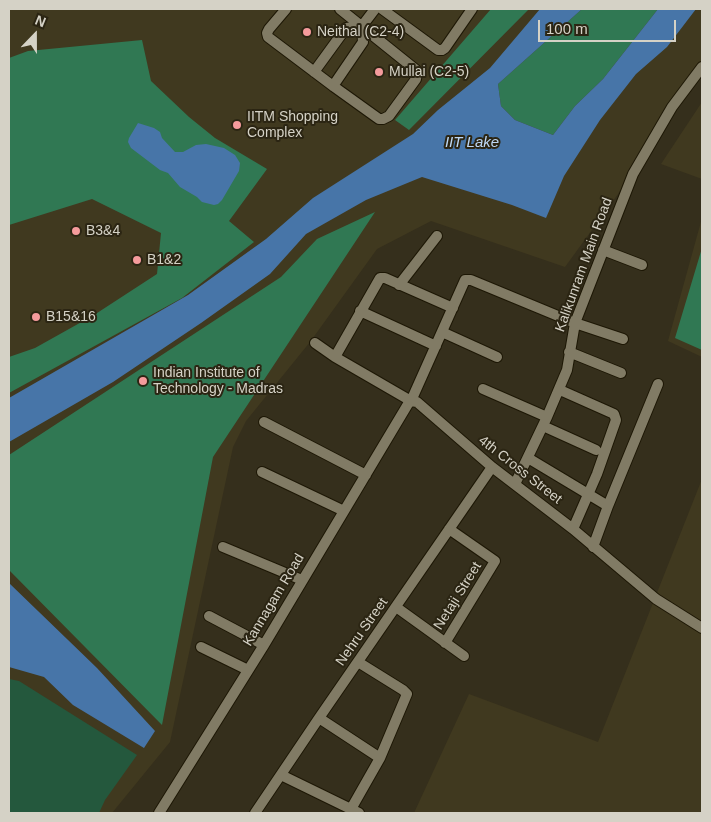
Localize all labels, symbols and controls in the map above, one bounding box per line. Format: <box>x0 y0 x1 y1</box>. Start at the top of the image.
north arrow <box>10 10 60 60</box>
scale bar <box>541 10 678 42</box>
text: N <box>33 12 48 30</box>
text: 100 m <box>546 20 588 37</box>
place label: Neithal (C2-4) <box>317 24 404 40</box>
marker: Neithal (C2-4) <box>301 26 313 38</box>
place label: Mullai (C2-5) <box>389 64 469 80</box>
marker: Mullai (C2-5) <box>373 66 385 78</box>
place label: IITM Shopping Complex <box>247 109 338 142</box>
marker: IITM Shopping Complex <box>231 119 243 131</box>
water label: IIT Lake <box>445 134 499 152</box>
street label: Kalikunram Main Road <box>552 196 616 334</box>
place label: B3&4 <box>86 223 120 239</box>
marker: B3&4 <box>70 225 82 237</box>
place label: B1&2 <box>147 252 181 268</box>
marker: B1&2 <box>131 254 143 266</box>
place label: B15&16 <box>46 309 96 325</box>
marker: B15&16 <box>30 311 42 323</box>
place label: Indian Institute of Technology - Madras <box>153 365 283 398</box>
marker: Indian Institute of Technology - Madras <box>137 375 149 387</box>
street label: 4th Cross Street <box>475 432 565 508</box>
street label: Kannagam Road <box>240 551 308 649</box>
street label: Netaji Street <box>430 559 486 633</box>
street label: Nehru Street <box>332 595 392 669</box>

